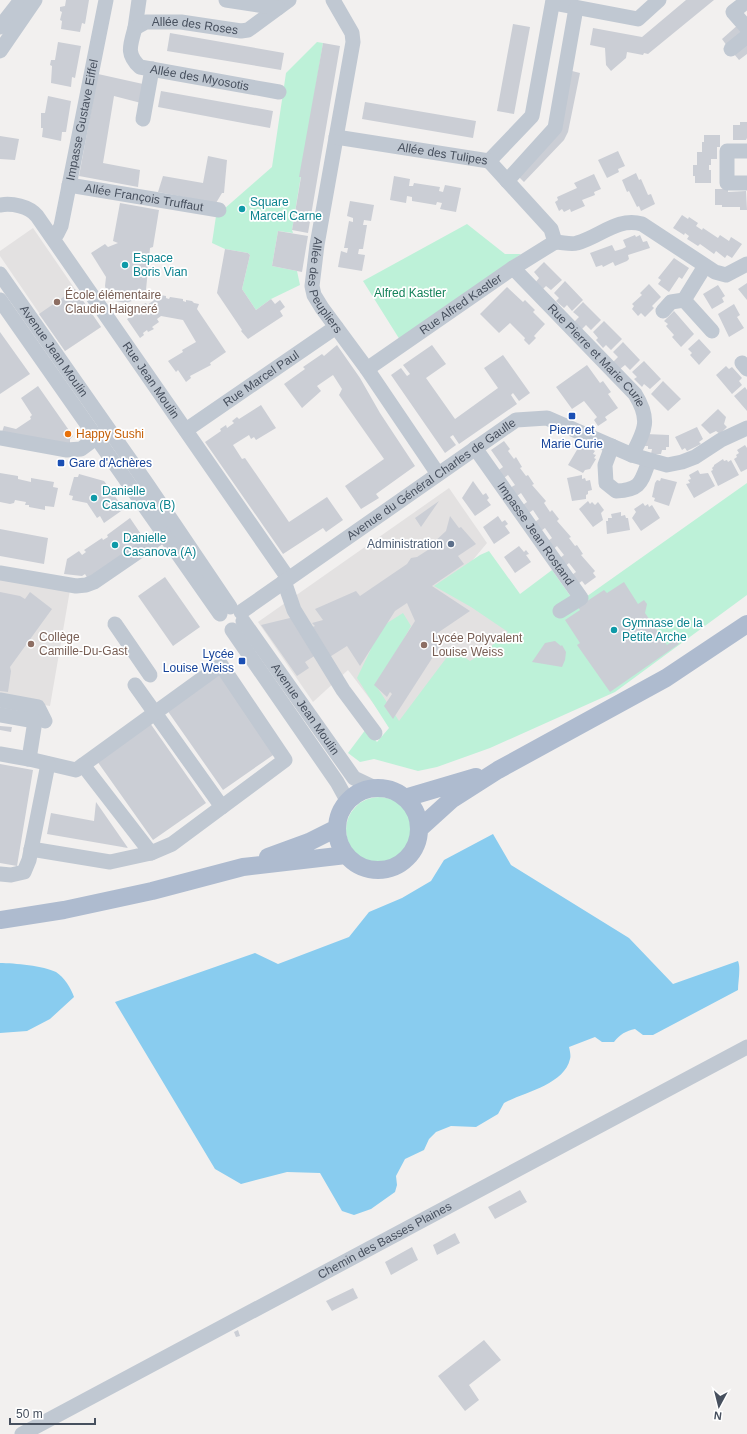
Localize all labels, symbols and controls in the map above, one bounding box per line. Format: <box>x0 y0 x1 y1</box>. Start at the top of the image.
street label: Allée des Roses <box>152 15 239 37</box>
street label: Impasse Gustave Eiffel <box>63 58 101 182</box>
street label: Allée des Myosotis <box>149 62 250 93</box>
street label: Allée des Tulipes <box>397 140 489 168</box>
street label: Allée François Truffaut <box>84 181 205 214</box>
place label: Square Marcel Carne <box>250 195 322 223</box>
marker: Square Marcel Carne <box>237 204 247 214</box>
street label: Allée des Peupliers <box>305 236 345 336</box>
place label: Espace Boris Vian <box>133 251 187 279</box>
marker: Espace Boris Vian <box>120 260 130 270</box>
street label: Rue Alfred Kastler <box>417 271 505 337</box>
park label: Alfred Kastler <box>374 286 446 300</box>
place label: École élémentaire Claudie Haigneré <box>65 287 161 316</box>
marker: École élémentaire Claudie Haigneré <box>52 297 62 307</box>
street label: Rue Pierre et Marie Curie <box>545 301 648 409</box>
street label: Avenue Jean Moulin <box>17 302 91 400</box>
street label: Rue Jean Moulin <box>119 339 182 421</box>
street label: Rue Marcel Paul <box>220 348 302 409</box>
marker: Pierre et Marie Curie <box>567 411 577 421</box>
street label: Avenue du Général Charles de Gaulle <box>344 415 519 543</box>
place label: Pierre et Marie Curie <box>541 423 603 451</box>
place label: Happy Sushi <box>76 427 144 441</box>
marker: Happy Sushi <box>63 429 73 439</box>
place label: Gare d'Achères <box>69 456 152 470</box>
marker: Gare d'Achères <box>56 458 66 468</box>
street label: Impasse Jean Rostand <box>494 480 577 588</box>
place label: Danielle Casanova (B) <box>102 484 175 512</box>
marker: Danielle Casanova (B) <box>89 493 99 503</box>
place label: Danielle Casanova (A) <box>123 531 196 559</box>
place label: Administration <box>367 537 443 551</box>
marker: Administration <box>446 539 456 549</box>
marker: Danielle Casanova (A) <box>110 540 120 550</box>
place label: Gymnase de la Petite Arche <box>622 616 703 644</box>
marker: Gymnase de la Petite Arche <box>609 625 619 635</box>
place label: Collège Camille-Du-Gast <box>39 630 128 658</box>
place label: Lycée Polyvalent Louise Weiss <box>432 631 523 659</box>
marker: Collège Camille-Du-Gast <box>26 639 36 649</box>
marker: Lycée Polyvalent Louise Weiss <box>419 640 429 650</box>
place label: Lycée Louise Weiss <box>163 647 234 675</box>
marker: Lycée Louise Weiss <box>237 656 247 666</box>
street label: Avenue Jean Moulin <box>268 661 342 758</box>
street label: Chemin des Basses Plaines <box>315 1199 454 1282</box>
north arrow <box>699 1386 739 1426</box>
scale bar <box>10 1400 95 1426</box>
text: 50 m <box>16 1407 43 1421</box>
text: N <box>713 1409 722 1422</box>

